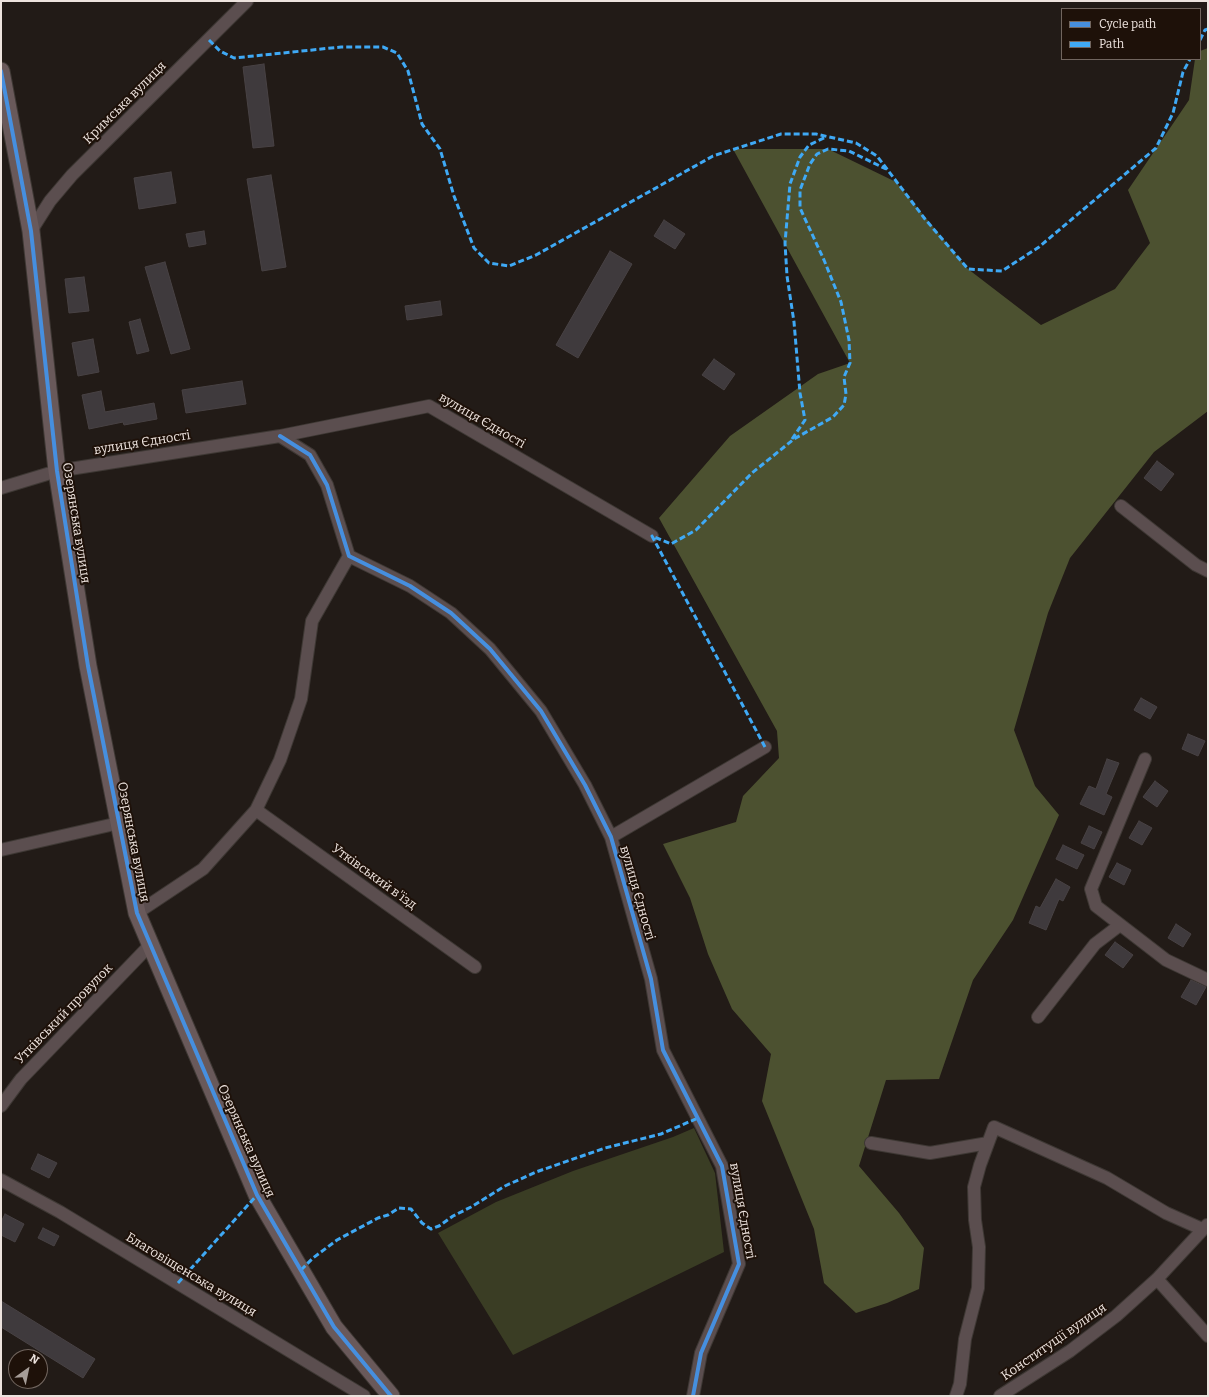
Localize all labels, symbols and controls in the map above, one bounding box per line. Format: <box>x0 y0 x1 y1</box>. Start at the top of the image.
legend <box>1061 8 1201 60</box>
text: Cycle path <box>1099 17 1156 31</box>
text: Path <box>1099 37 1124 51</box>
street label: Кримська вулиця <box>80 58 170 148</box>
street label: вулиця Єдності <box>436 390 528 452</box>
street label: вулиця Єдності <box>93 428 191 458</box>
street label: Озерянська вулиця <box>59 461 93 585</box>
street label: Озерянська вулиця <box>114 781 152 903</box>
street label: Утківський в'їзд <box>328 841 420 913</box>
street label: вулиця Єдності <box>616 844 658 942</box>
street label: Утківський провулок <box>12 961 116 1067</box>
street label: Озерянська вулиця <box>214 1082 278 1200</box>
street label: вулиця Єдності <box>726 1162 758 1260</box>
street label: Благовіщенська вулиця <box>123 1230 259 1320</box>
street label: Конституції вулиця <box>999 1300 1109 1384</box>
north arrow <box>8 1349 48 1389</box>
text: N <box>27 1352 41 1367</box>

